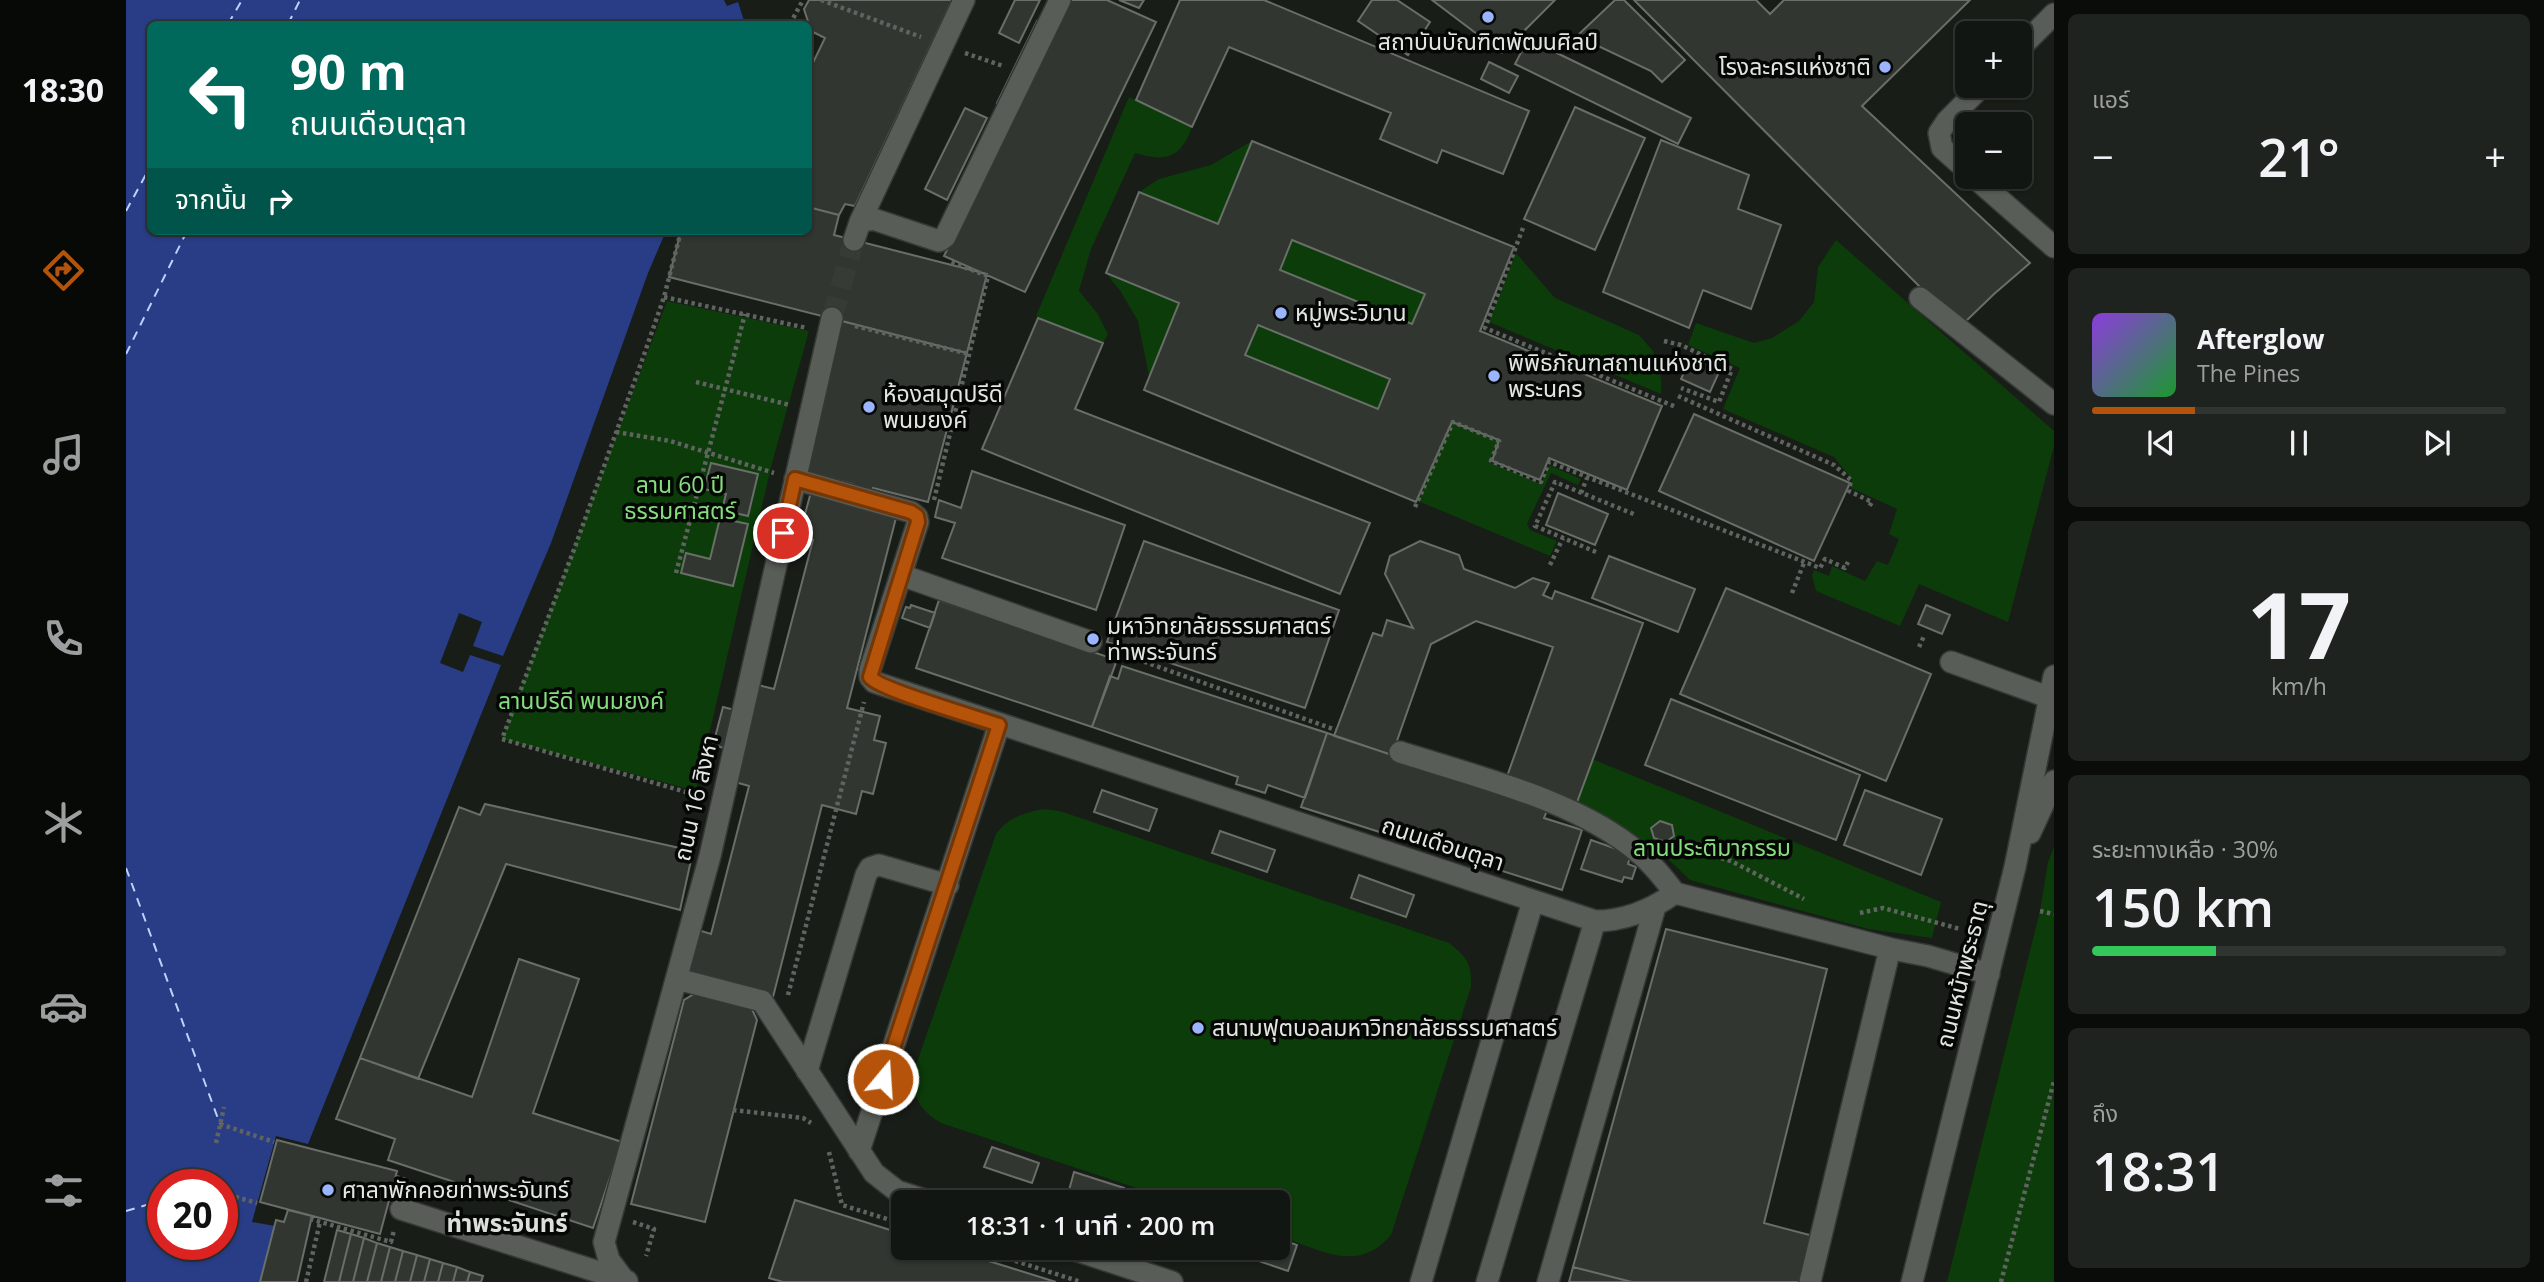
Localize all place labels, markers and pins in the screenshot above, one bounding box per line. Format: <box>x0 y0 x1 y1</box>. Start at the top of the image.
marker: สถาบันบัณฑิตพัฒนศิลป์ <box>1480 9 1496 25</box>
place label: สถาบันบัณฑิตพัฒนศิลป์ <box>1378 25 1598 57</box>
place label: โรงละครแห่งชาติ <box>1719 50 1871 82</box>
marker: โรงละครแห่งชาติ <box>1877 59 1893 75</box>
place label: หมู่พระวิมาน <box>1295 296 1406 328</box>
marker: หมู่พระวิมาน <box>1273 305 1289 321</box>
place label: พิพิธภัณฑสถานแห่งชาติ พระนคร <box>1508 346 1728 404</box>
marker: พิพิธภัณฑสถานแห่งชาติ พระนคร <box>1486 368 1502 384</box>
place label: ห้องสมุดปรีดี พนมยงค์ <box>883 377 1003 435</box>
marker: ห้องสมุดปรีดี พนมยงค์ <box>861 399 877 415</box>
pin <box>753 503 813 563</box>
place label: มหาวิทยาลัยธรรมศาสตร์ ท่าพระจันทร์ <box>1107 609 1332 667</box>
marker: มหาวิทยาลัยธรรมศาสตร์ ท่าพระจันทร์ <box>1085 631 1101 647</box>
place label: สนามฟุตบอลมหาวิทยาลัยธรรมศาสตร์ <box>1212 1011 1558 1043</box>
marker: สนามฟุตบอลมหาวิทยาลัยธรรมศาสตร์ <box>1190 1020 1206 1036</box>
place label: ศาลาพักคอยท่าพระจันทร์ <box>342 1173 570 1205</box>
marker: ศาลาพักคอยท่าพระจันทร์ <box>320 1182 336 1198</box>

